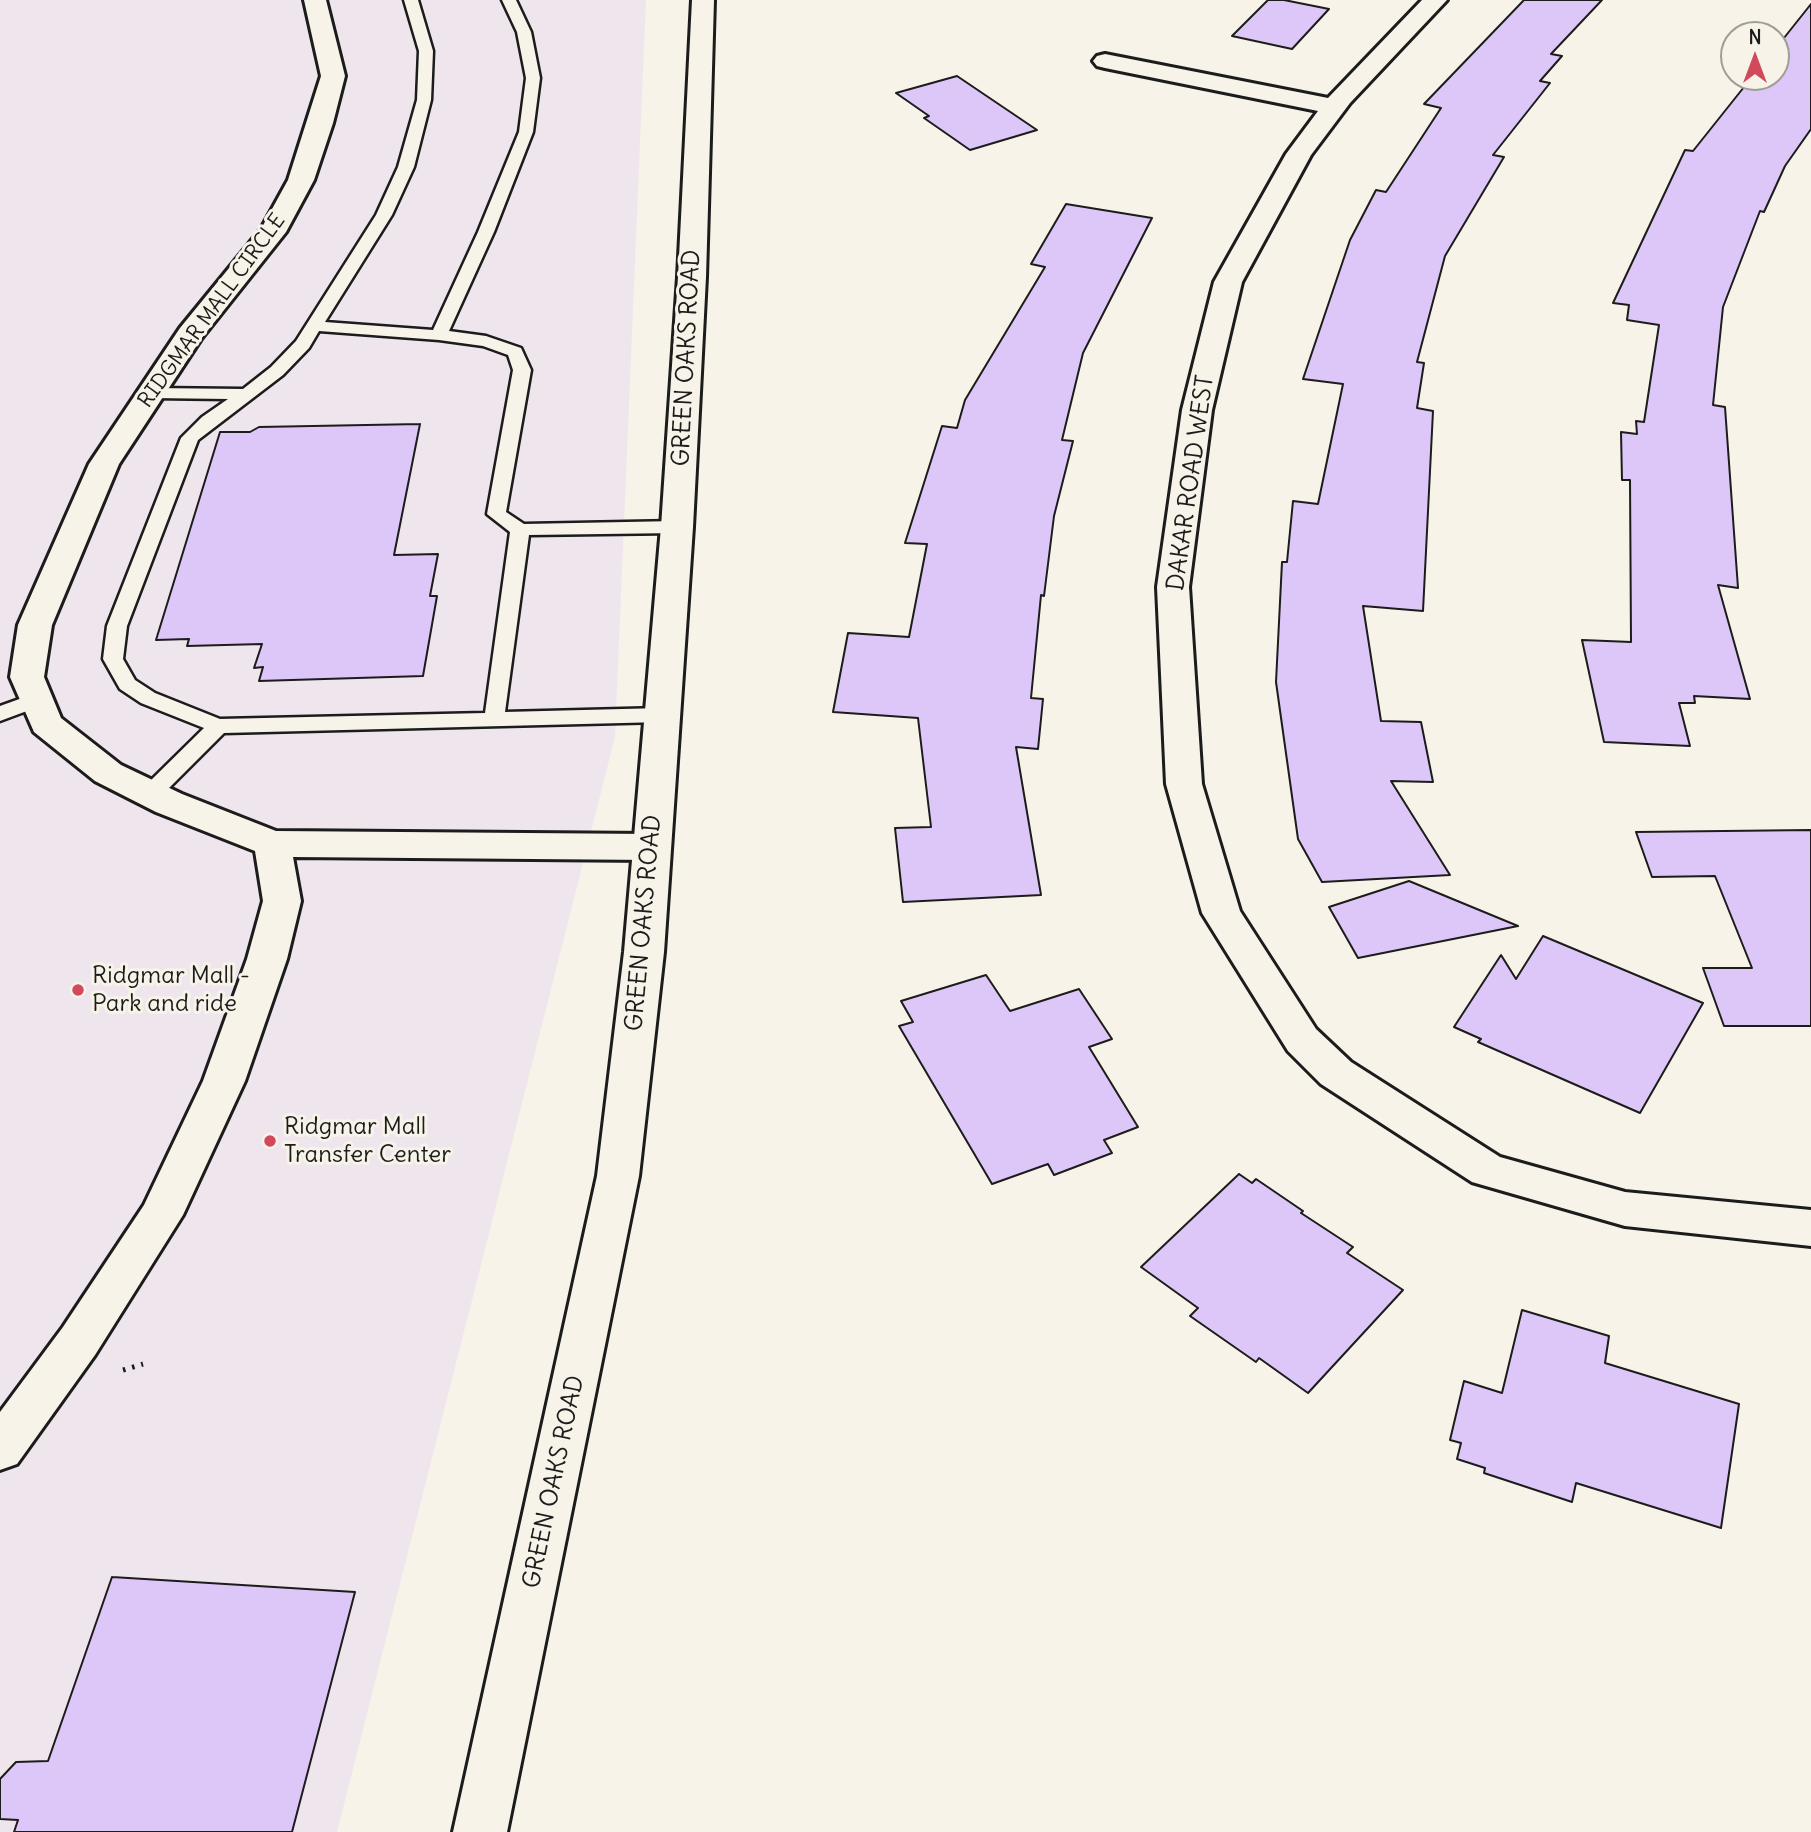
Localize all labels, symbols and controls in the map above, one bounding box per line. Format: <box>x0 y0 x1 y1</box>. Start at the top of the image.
north arrow <box>1720 21 1790 91</box>
text: N <box>1748 25 1762 49</box>
street label: RIDGMAR MALL CIRCLE <box>133 209 291 413</box>
street label: GREEN OAKS ROAD <box>667 249 707 467</box>
street label: DAKAR ROAD WEST <box>1162 373 1220 593</box>
street label: GREEN OAKS ROAD <box>620 814 668 1032</box>
place label: Ridgmar Mall - Park and ride <box>92 962 250 1018</box>
marker: Ridgmar Mall - Park and ride <box>70 982 86 998</box>
place label: Ridgmar Mall Transfer Center <box>284 1113 451 1169</box>
marker: Ridgmar Mall Transfer Center <box>262 1133 278 1149</box>
street label: GREEN OAKS ROAD <box>517 1373 591 1591</box>

